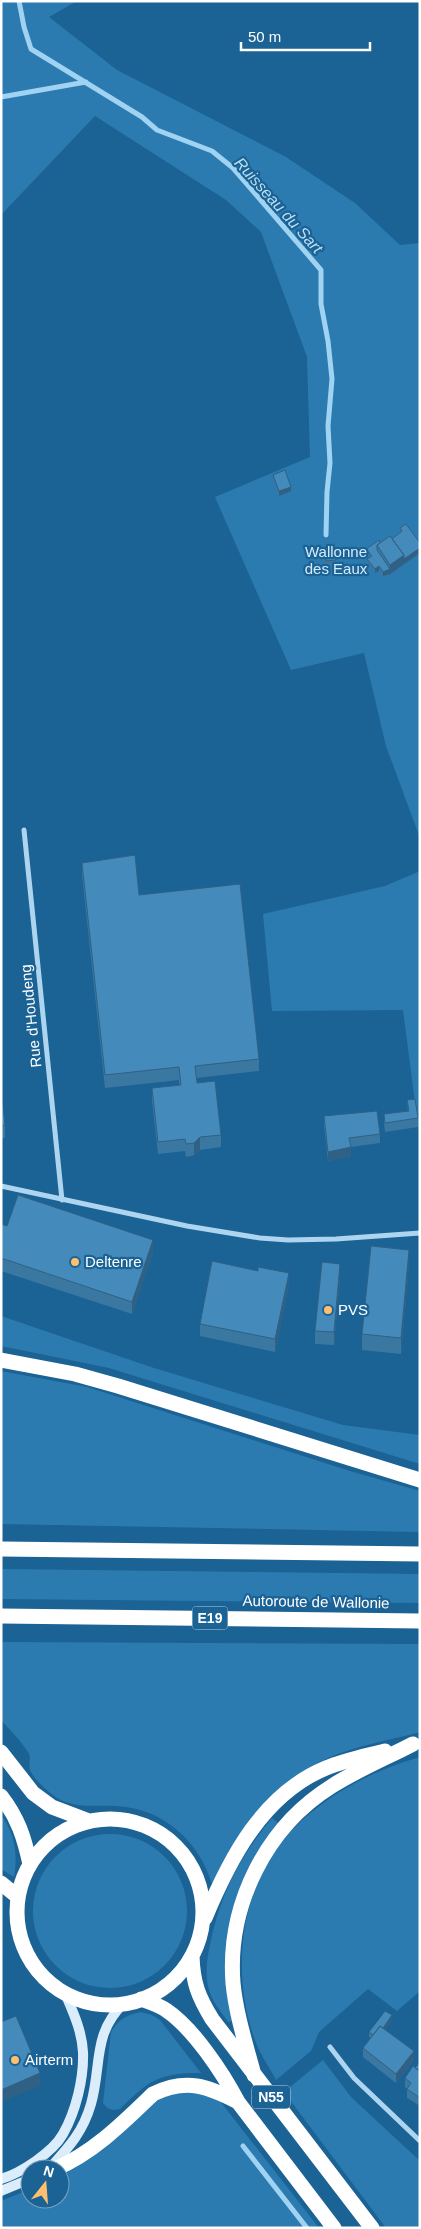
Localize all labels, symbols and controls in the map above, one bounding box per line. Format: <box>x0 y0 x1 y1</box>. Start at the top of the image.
scale bar <box>241 20 370 52</box>
text: 50 m <box>248 28 281 45</box>
water label: Ruisseau du Sart <box>231 154 326 257</box>
park label: Wallonne des Eaux <box>305 543 368 577</box>
street label: Rue d'Houdeng <box>17 964 44 1069</box>
place label: Deltenre <box>85 1253 142 1270</box>
marker: Deltenre <box>69 1256 81 1268</box>
place label: PVS <box>338 1301 368 1318</box>
marker: PVS <box>322 1304 334 1316</box>
street label: Autoroute de Wallonie <box>242 1592 390 1611</box>
road number: E19 <box>192 1606 228 1630</box>
place label: Airterm <box>25 2051 73 2068</box>
marker: Airterm <box>9 2054 21 2066</box>
road number: N55 <box>252 2086 290 2108</box>
north arrow <box>20 2159 70 2209</box>
text: N <box>42 2162 56 2181</box>

